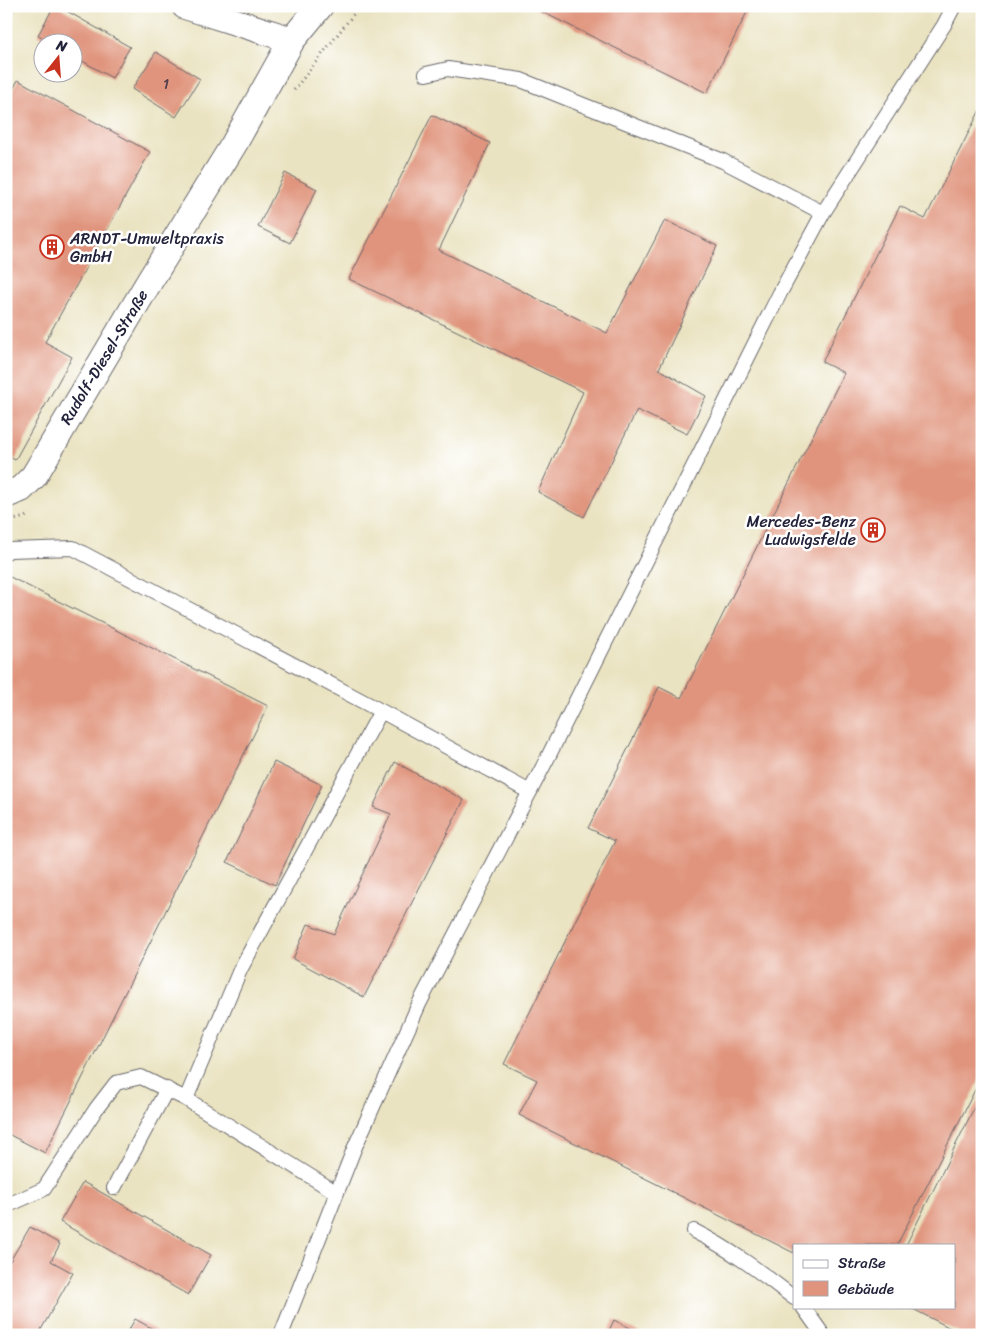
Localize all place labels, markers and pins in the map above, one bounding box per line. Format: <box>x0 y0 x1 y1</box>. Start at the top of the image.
place label: ARNDT-Umweltpraxis GmbH <box>69 224 225 271</box>
building icon: ARNDT-Umweltpraxis GmbH <box>39 234 65 260</box>
place label: Mercedes-Benz Ludwigsfelde <box>746 507 856 554</box>
building icon: Mercedes-Benz Ludwigsfelde <box>860 517 886 543</box>

